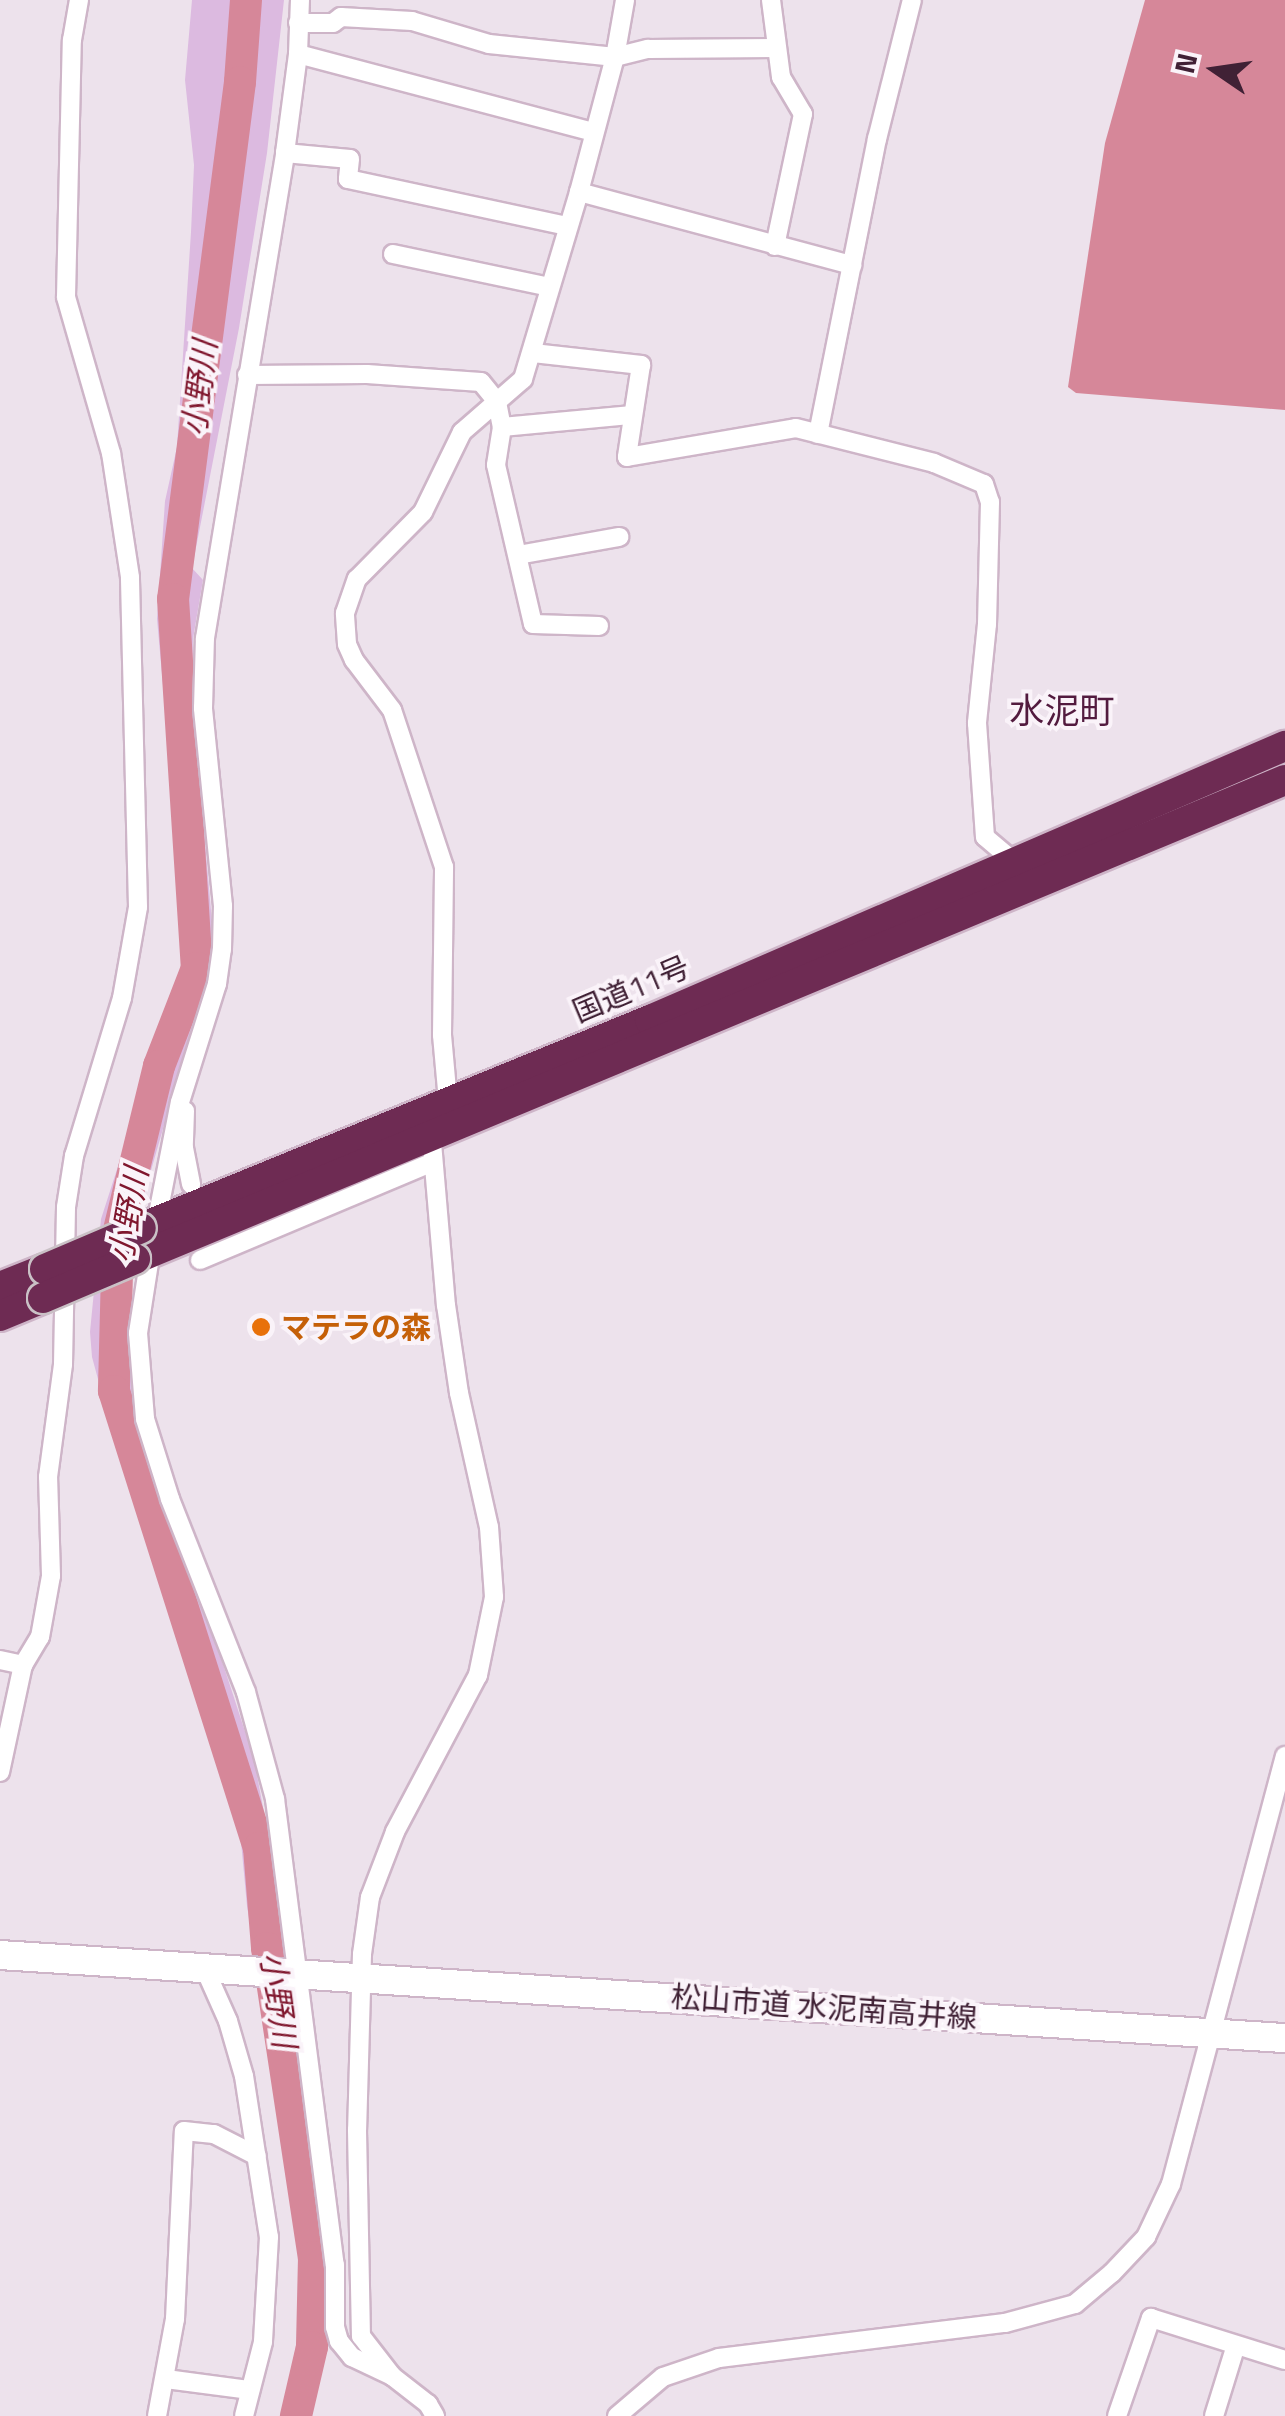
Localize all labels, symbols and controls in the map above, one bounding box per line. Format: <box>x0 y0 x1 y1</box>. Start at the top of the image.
north arrow <box>1165 20 1265 120</box>
text: N <box>1162 49 1208 77</box>
water label: 小野川 <box>174 338 224 438</box>
district label: 水泥町 <box>1010 689 1114 731</box>
street label: 国道11号 <box>567 948 695 1030</box>
water label: 小野川 <box>101 1164 155 1266</box>
place label: マテラの森 <box>281 1309 431 1345</box>
marker: マテラの森 <box>250 1316 272 1338</box>
water label: 小野川 <box>253 1950 305 2050</box>
street label: 松山市道 水泥南高井線 <box>670 1978 978 2036</box>

